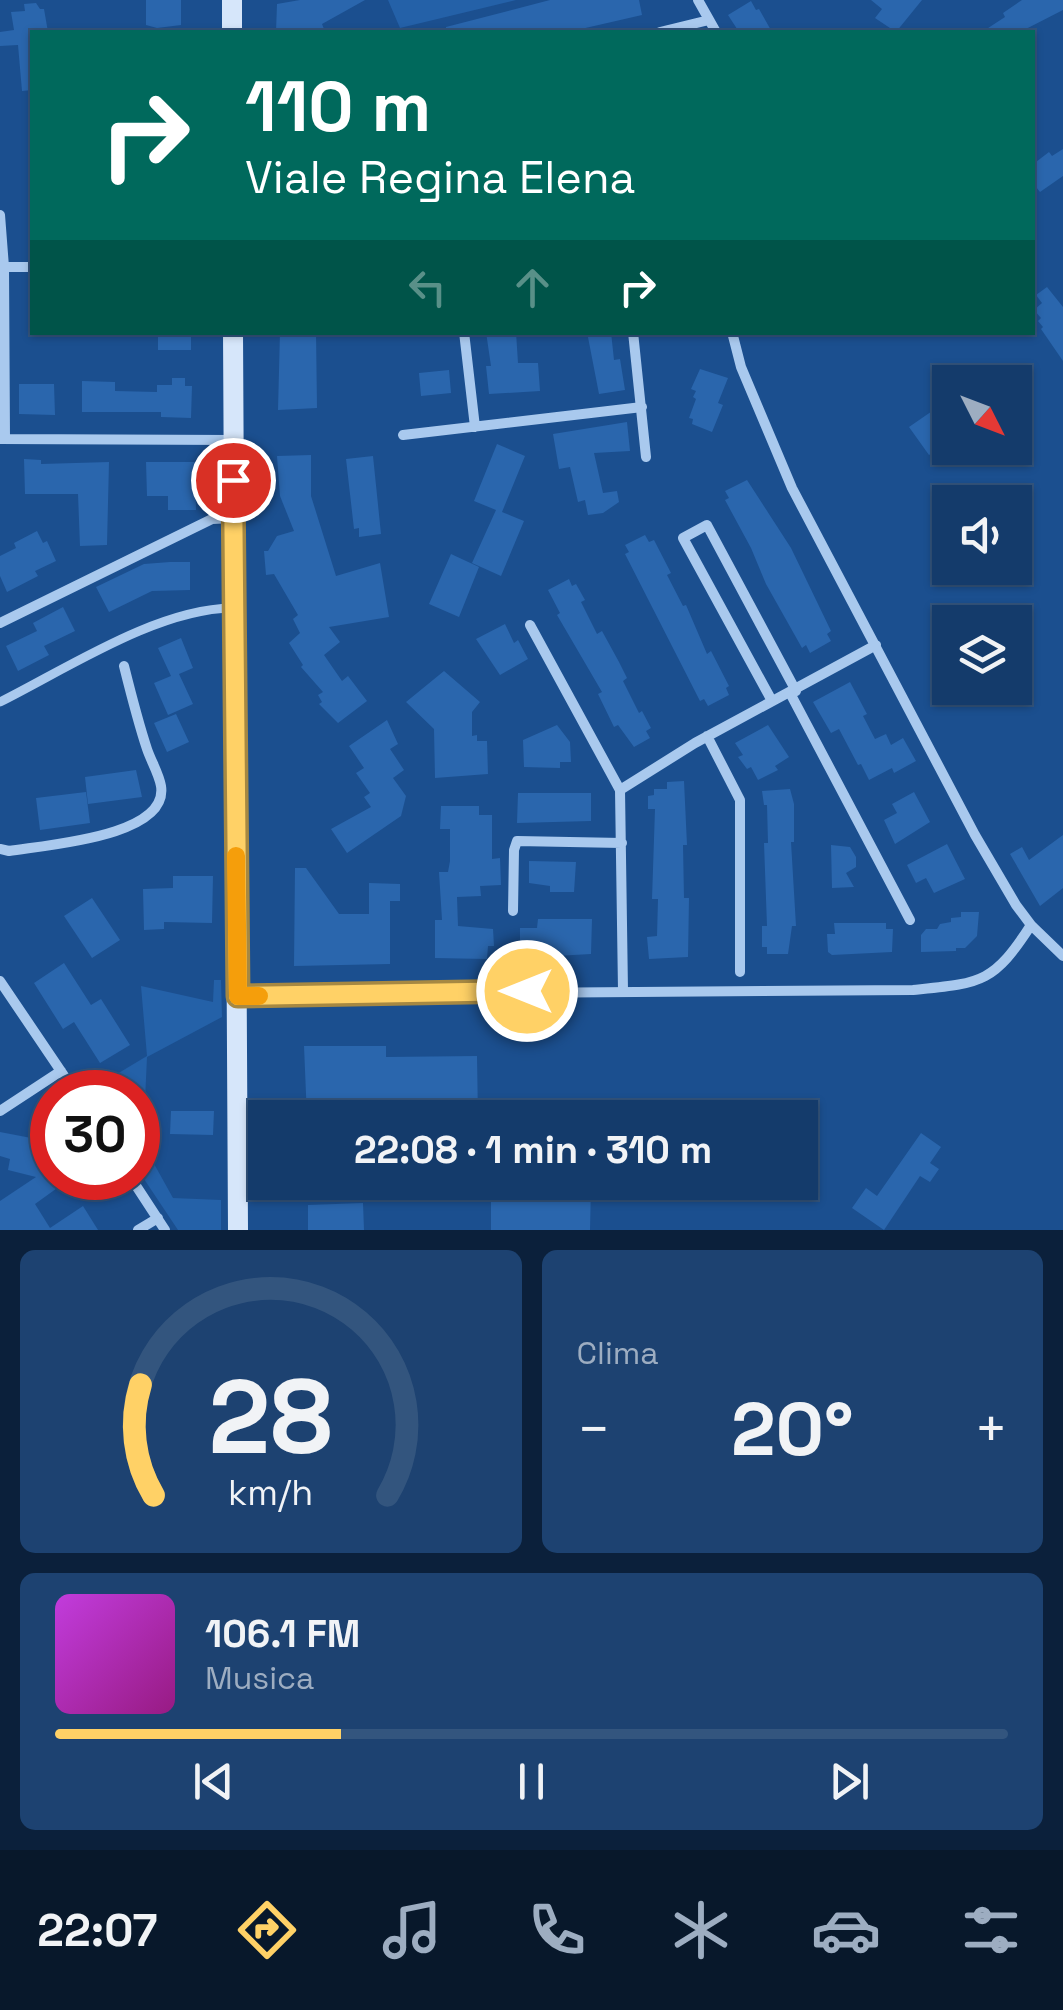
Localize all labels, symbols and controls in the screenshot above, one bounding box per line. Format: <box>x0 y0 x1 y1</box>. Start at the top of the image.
text: 110 m <box>245 62 431 151</box>
icon: right <box>80 70 210 200</box>
text: Viale Regina Elena <box>245 149 635 206</box>
icon: left <box>400 260 455 315</box>
icon: ahead <box>505 260 560 315</box>
icon: right <box>610 260 665 315</box>
north arrow <box>932 365 1032 465</box>
map controls <box>932 365 1032 705</box>
pin <box>191 438 276 523</box>
icon: arrive <box>206 453 261 508</box>
button: sound <box>932 485 1032 585</box>
button: layers <box>932 605 1032 705</box>
position arrow <box>475 939 579 1043</box>
speed limit sign: 30 <box>30 1070 160 1200</box>
text: 22:08 · 1 min · 310 m <box>354 1126 712 1174</box>
text: Clima <box>577 1333 659 1373</box>
text: 28 <box>209 1351 333 1483</box>
text: 20° <box>731 1381 854 1477</box>
text: − <box>577 1394 611 1464</box>
text: + <box>974 1394 1008 1464</box>
text: km/h <box>228 1470 313 1515</box>
text: 106.1 FM <box>205 1610 360 1658</box>
text: Musica <box>205 1658 315 1698</box>
icon: previous <box>186 1754 241 1809</box>
icon: pause <box>504 1754 559 1809</box>
icon: next <box>822 1754 877 1809</box>
icon: directions <box>232 1895 302 1965</box>
icon: music <box>377 1895 447 1965</box>
icon: phone <box>522 1895 592 1965</box>
icon: climate <box>666 1895 736 1965</box>
icon: car <box>811 1895 881 1965</box>
icon: filters <box>956 1895 1026 1965</box>
text: 22:07 <box>37 1902 157 1959</box>

